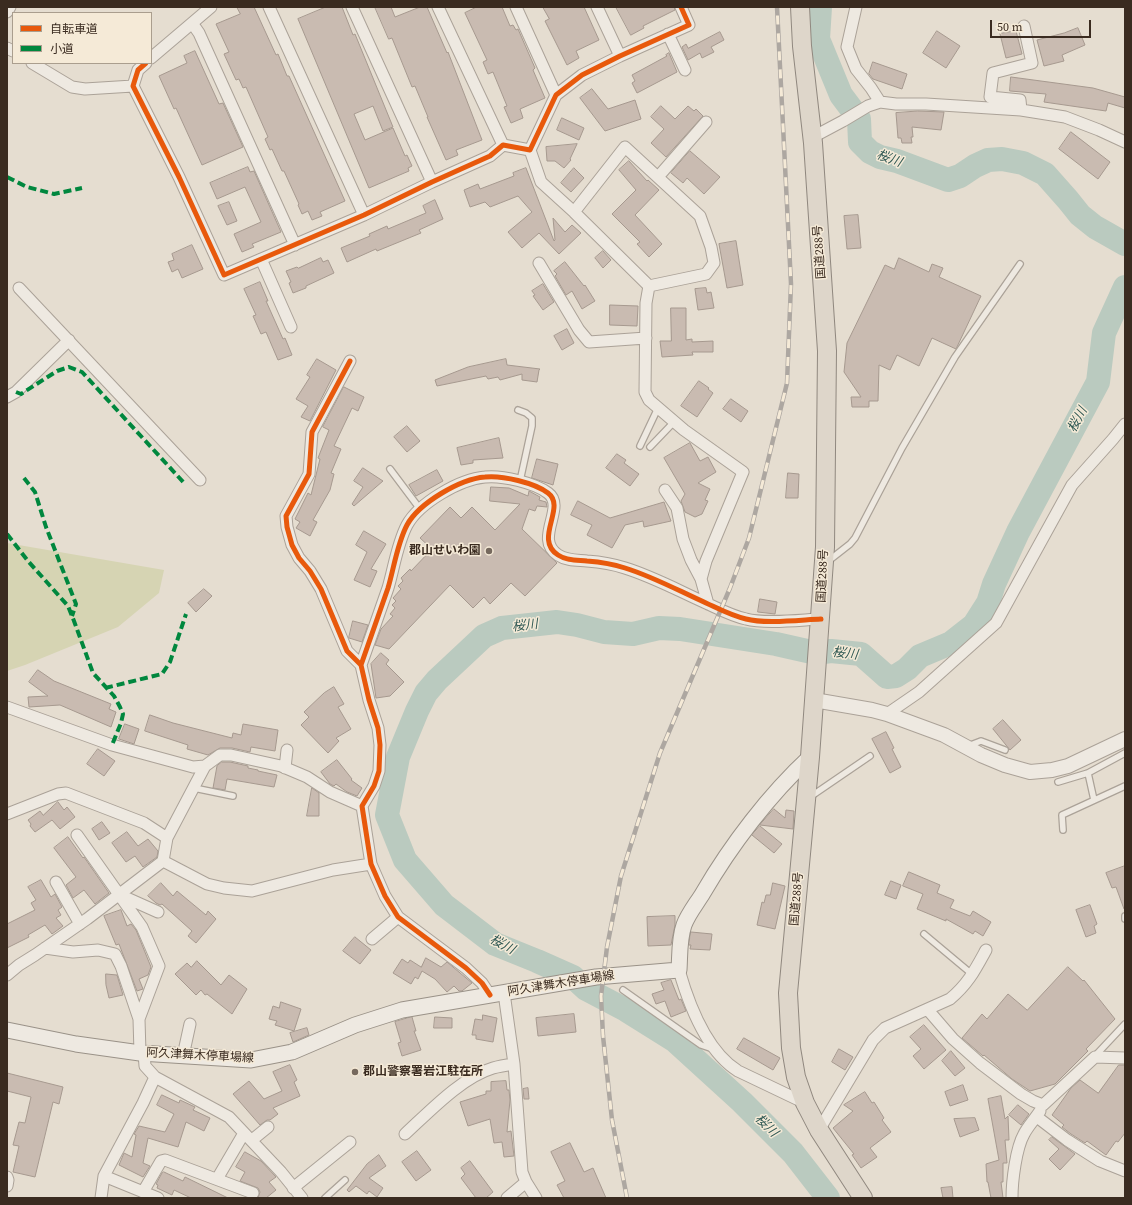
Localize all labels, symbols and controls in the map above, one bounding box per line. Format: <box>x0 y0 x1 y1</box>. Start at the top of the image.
legend <box>12 12 152 64</box>
scale bar <box>992 12 1093 38</box>
text: 50 m <box>997 19 1023 35</box>
text: 自転車道 <box>50 21 98 37</box>
text: 小道 <box>50 41 74 57</box>
water label: 桜川 <box>874 147 904 171</box>
street label: 国道288号 <box>811 225 829 279</box>
water label: 桜川 <box>1065 405 1091 435</box>
place label: 郡山せいわ園 <box>409 544 481 558</box>
marker: 郡山せいわ園 <box>484 546 494 556</box>
street label: 国道288号 <box>814 549 832 603</box>
water label: 桜川 <box>511 617 539 635</box>
water label: 桜川 <box>831 645 859 663</box>
street label: 国道288号 <box>787 871 807 927</box>
water label: 桜川 <box>487 932 517 958</box>
street label: 阿久津舞木停車場線 <box>507 968 615 1000</box>
street label: 阿久津舞木停車場線 <box>146 1046 254 1066</box>
place label: 郡山警察署岩江駐在所 <box>363 1065 483 1079</box>
marker: 郡山警察署岩江駐在所 <box>350 1067 360 1077</box>
water label: 桜川 <box>751 1111 781 1141</box>

